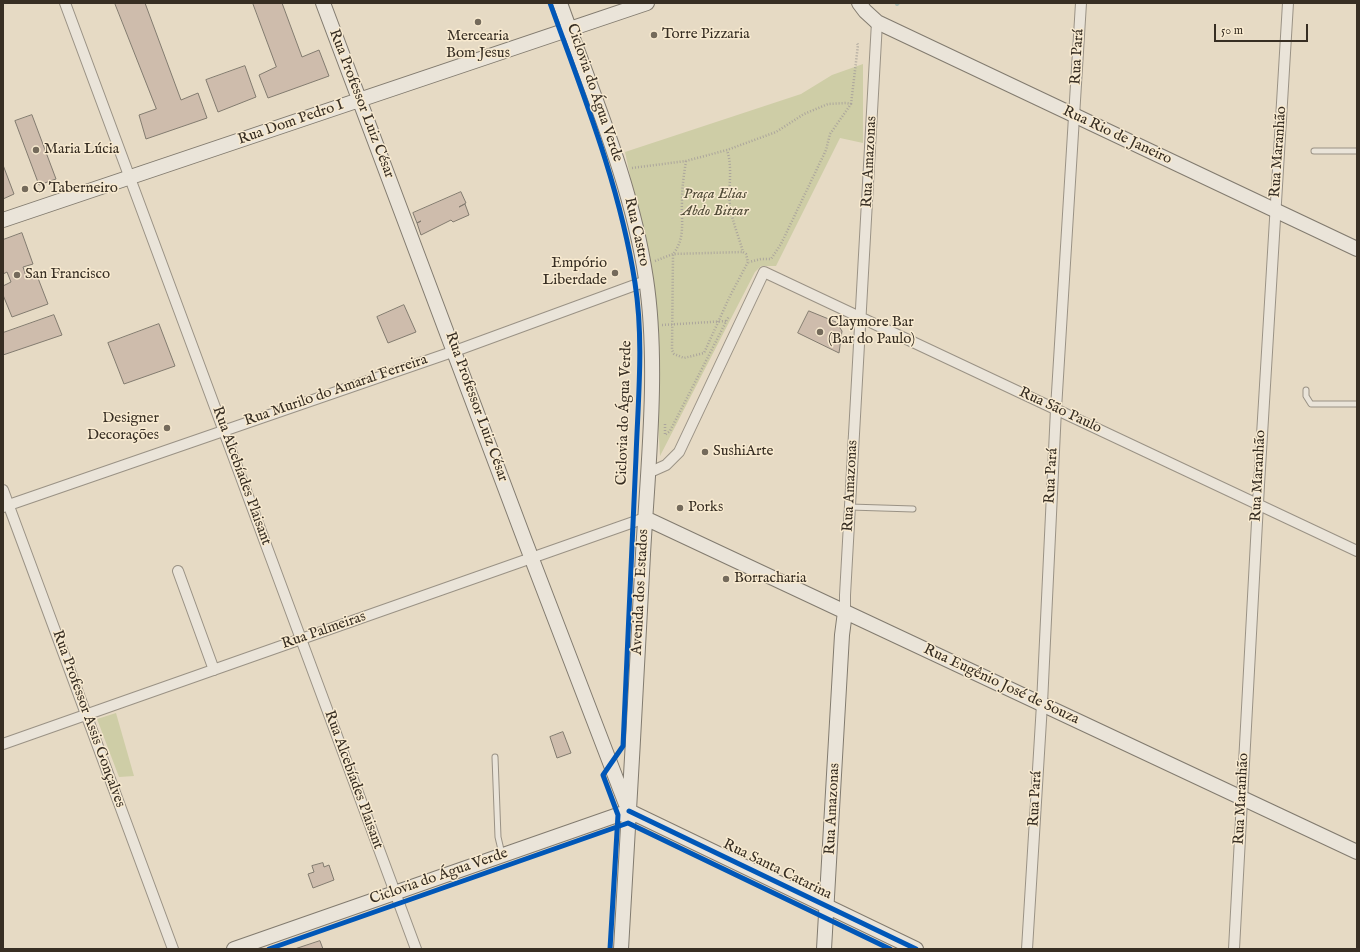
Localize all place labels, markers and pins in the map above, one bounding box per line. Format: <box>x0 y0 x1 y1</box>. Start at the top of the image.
marker: Mercearia Bom Jesus <box>473 17 483 27</box>
place label: Torre Pizzaria <box>662 26 750 44</box>
place label: Mercearia Bom Jesus <box>446 28 510 63</box>
marker: Torre Pizzaria <box>649 30 659 40</box>
place label: Maria Lúcia <box>44 141 119 159</box>
marker: Maria Lúcia <box>31 145 41 155</box>
place label: O Taberneiro <box>33 180 118 198</box>
marker: O Taberneiro <box>20 184 30 194</box>
place label: Empório Liberdade <box>543 255 607 290</box>
place label: San Francisco <box>25 266 110 284</box>
marker: Empório Liberdade <box>610 268 620 278</box>
marker: San Francisco <box>12 270 22 280</box>
place label: Claymore Bar (Bar do Paulo) <box>828 314 915 349</box>
marker: Claymore Bar (Bar do Paulo) <box>815 327 825 337</box>
place label: Designer Decorações <box>87 410 159 445</box>
marker: Designer Decorações <box>162 423 172 433</box>
place label: SushiArte <box>713 443 773 461</box>
marker: SushiArte <box>700 447 710 457</box>
place label: Porks <box>688 499 723 517</box>
marker: Porks <box>675 503 685 513</box>
place label: Borracharia <box>734 570 806 588</box>
marker: Borracharia <box>721 574 731 584</box>

